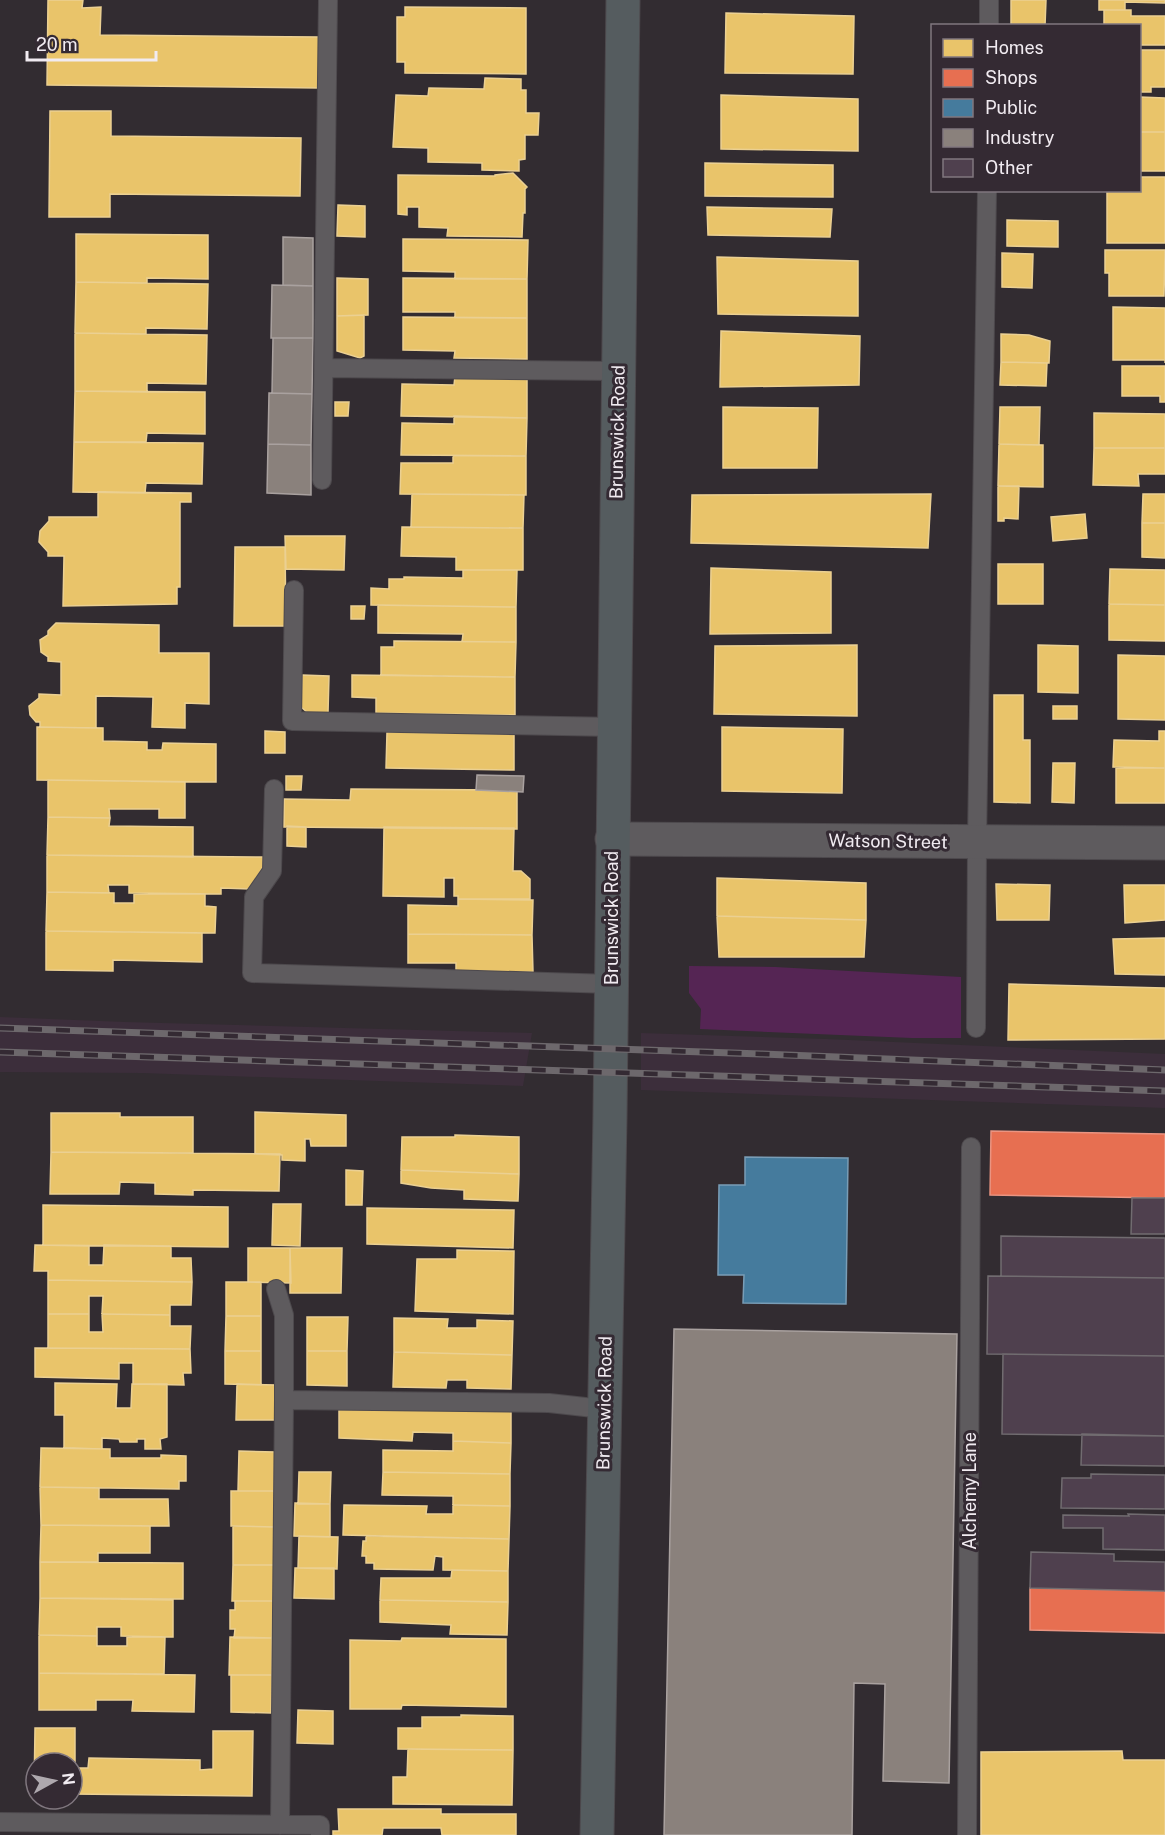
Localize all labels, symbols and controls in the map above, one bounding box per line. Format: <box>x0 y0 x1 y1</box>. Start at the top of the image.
scale bar <box>27 24 156 62</box>
legend <box>931 24 1141 192</box>
text: 20 m <box>36 34 78 55</box>
text: Homes <box>985 37 1044 58</box>
text: Shops <box>985 67 1037 88</box>
text: Public <box>985 97 1037 118</box>
text: Industry <box>985 127 1055 148</box>
text: Other <box>985 157 1033 178</box>
street label: Brunswick Road <box>605 365 629 499</box>
street label: Watson Street <box>828 829 948 853</box>
street label: Brunswick Road <box>601 851 622 985</box>
street label: Brunswick Road <box>592 1336 616 1470</box>
street label: Alchemy Lane <box>959 1432 980 1550</box>
north arrow <box>24 1751 84 1811</box>
text: N <box>58 1771 79 1787</box>

